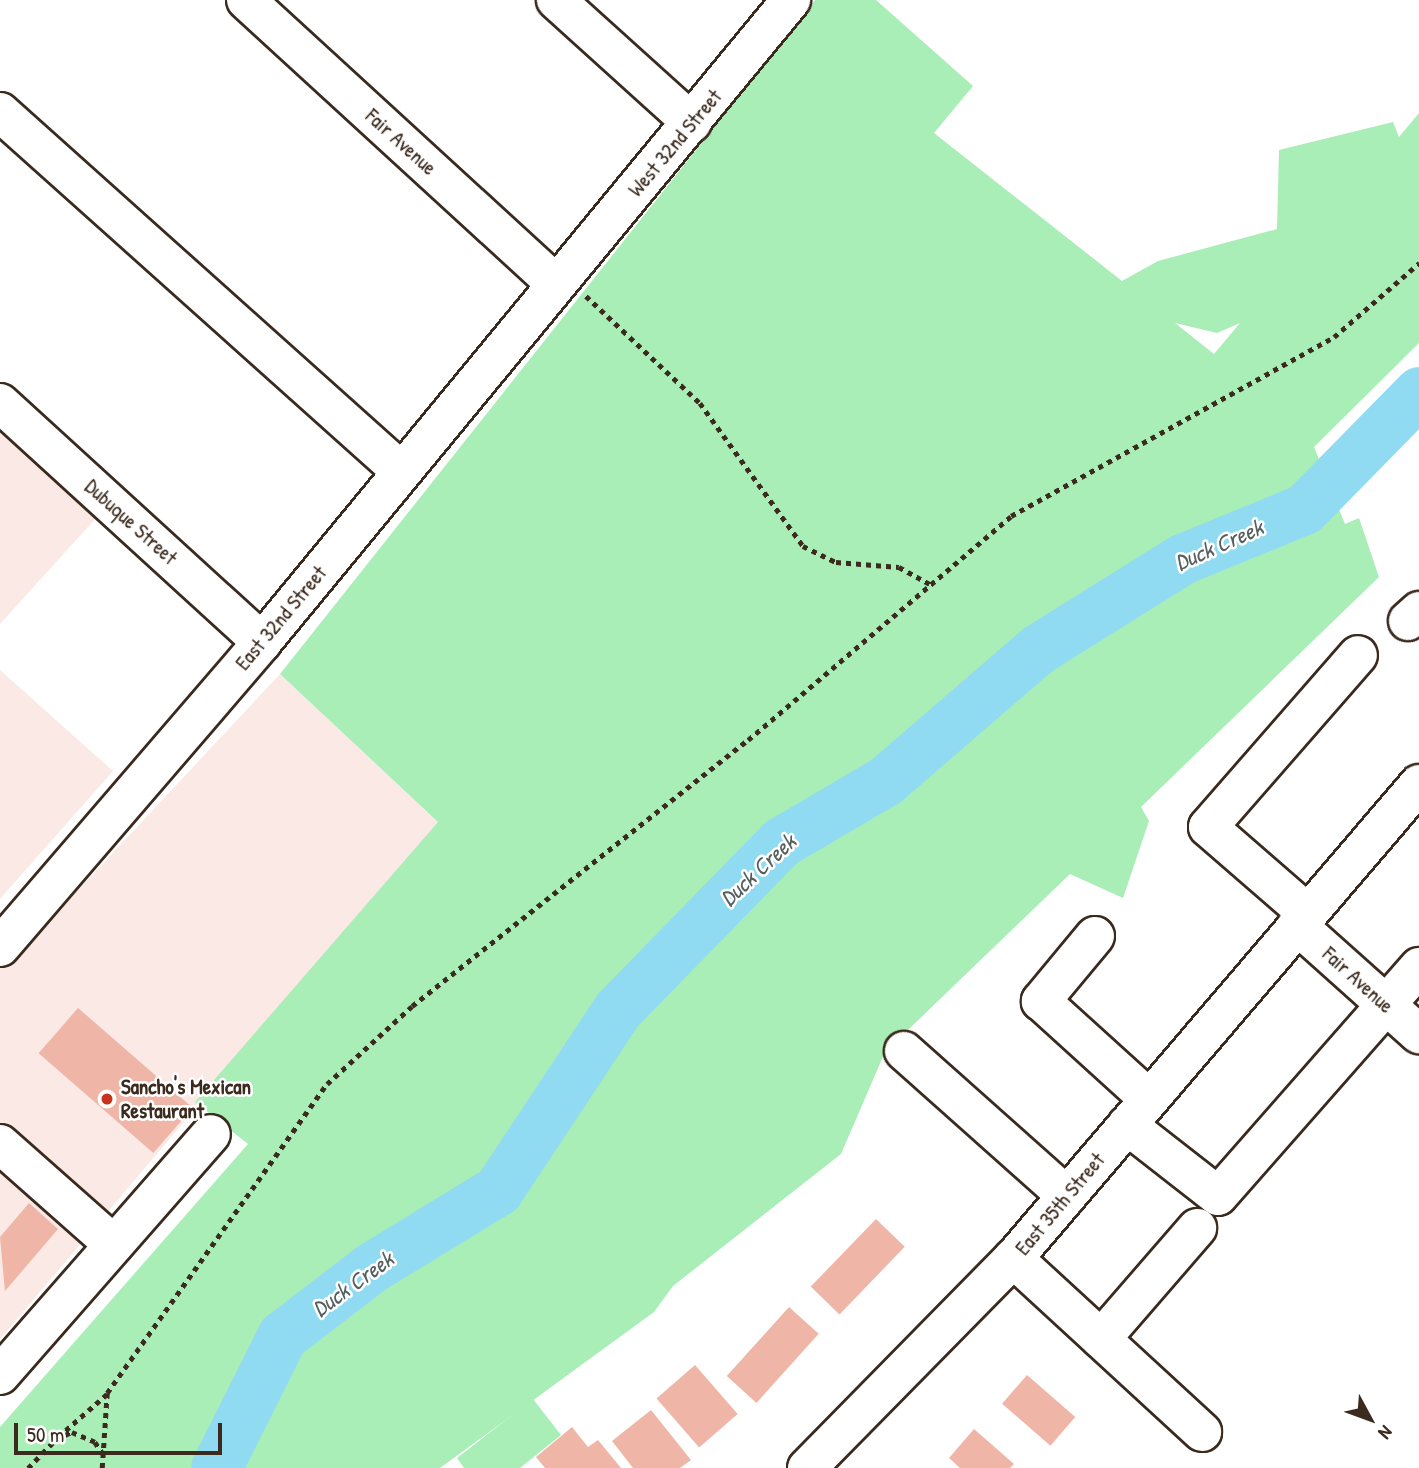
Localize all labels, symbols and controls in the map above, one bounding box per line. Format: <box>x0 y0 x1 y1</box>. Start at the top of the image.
street label: West 32nd Street <box>623 84 727 202</box>
street label: Fair Avenue <box>360 104 442 180</box>
street label: Dubuque Street <box>80 474 182 570</box>
water label: Duck Creek <box>1171 513 1267 577</box>
street label: East 32nd Street <box>230 561 332 675</box>
water label: Duck Creek <box>715 828 801 912</box>
street label: Fair Avenue <box>1317 942 1399 1018</box>
place label: Sancho's Mexican Restaurant <box>121 1074 251 1124</box>
marker: Sancho's Mexican Restaurant <box>99 1091 115 1107</box>
street label: East 35th Street <box>1010 1148 1110 1260</box>
water label: Duck Creek <box>307 1245 399 1323</box>
north arrow <box>1335 1384 1405 1454</box>
scale bar <box>18 1408 226 1452</box>
text: 50 m <box>27 1420 64 1449</box>
text: N <box>1373 1420 1399 1445</box>

